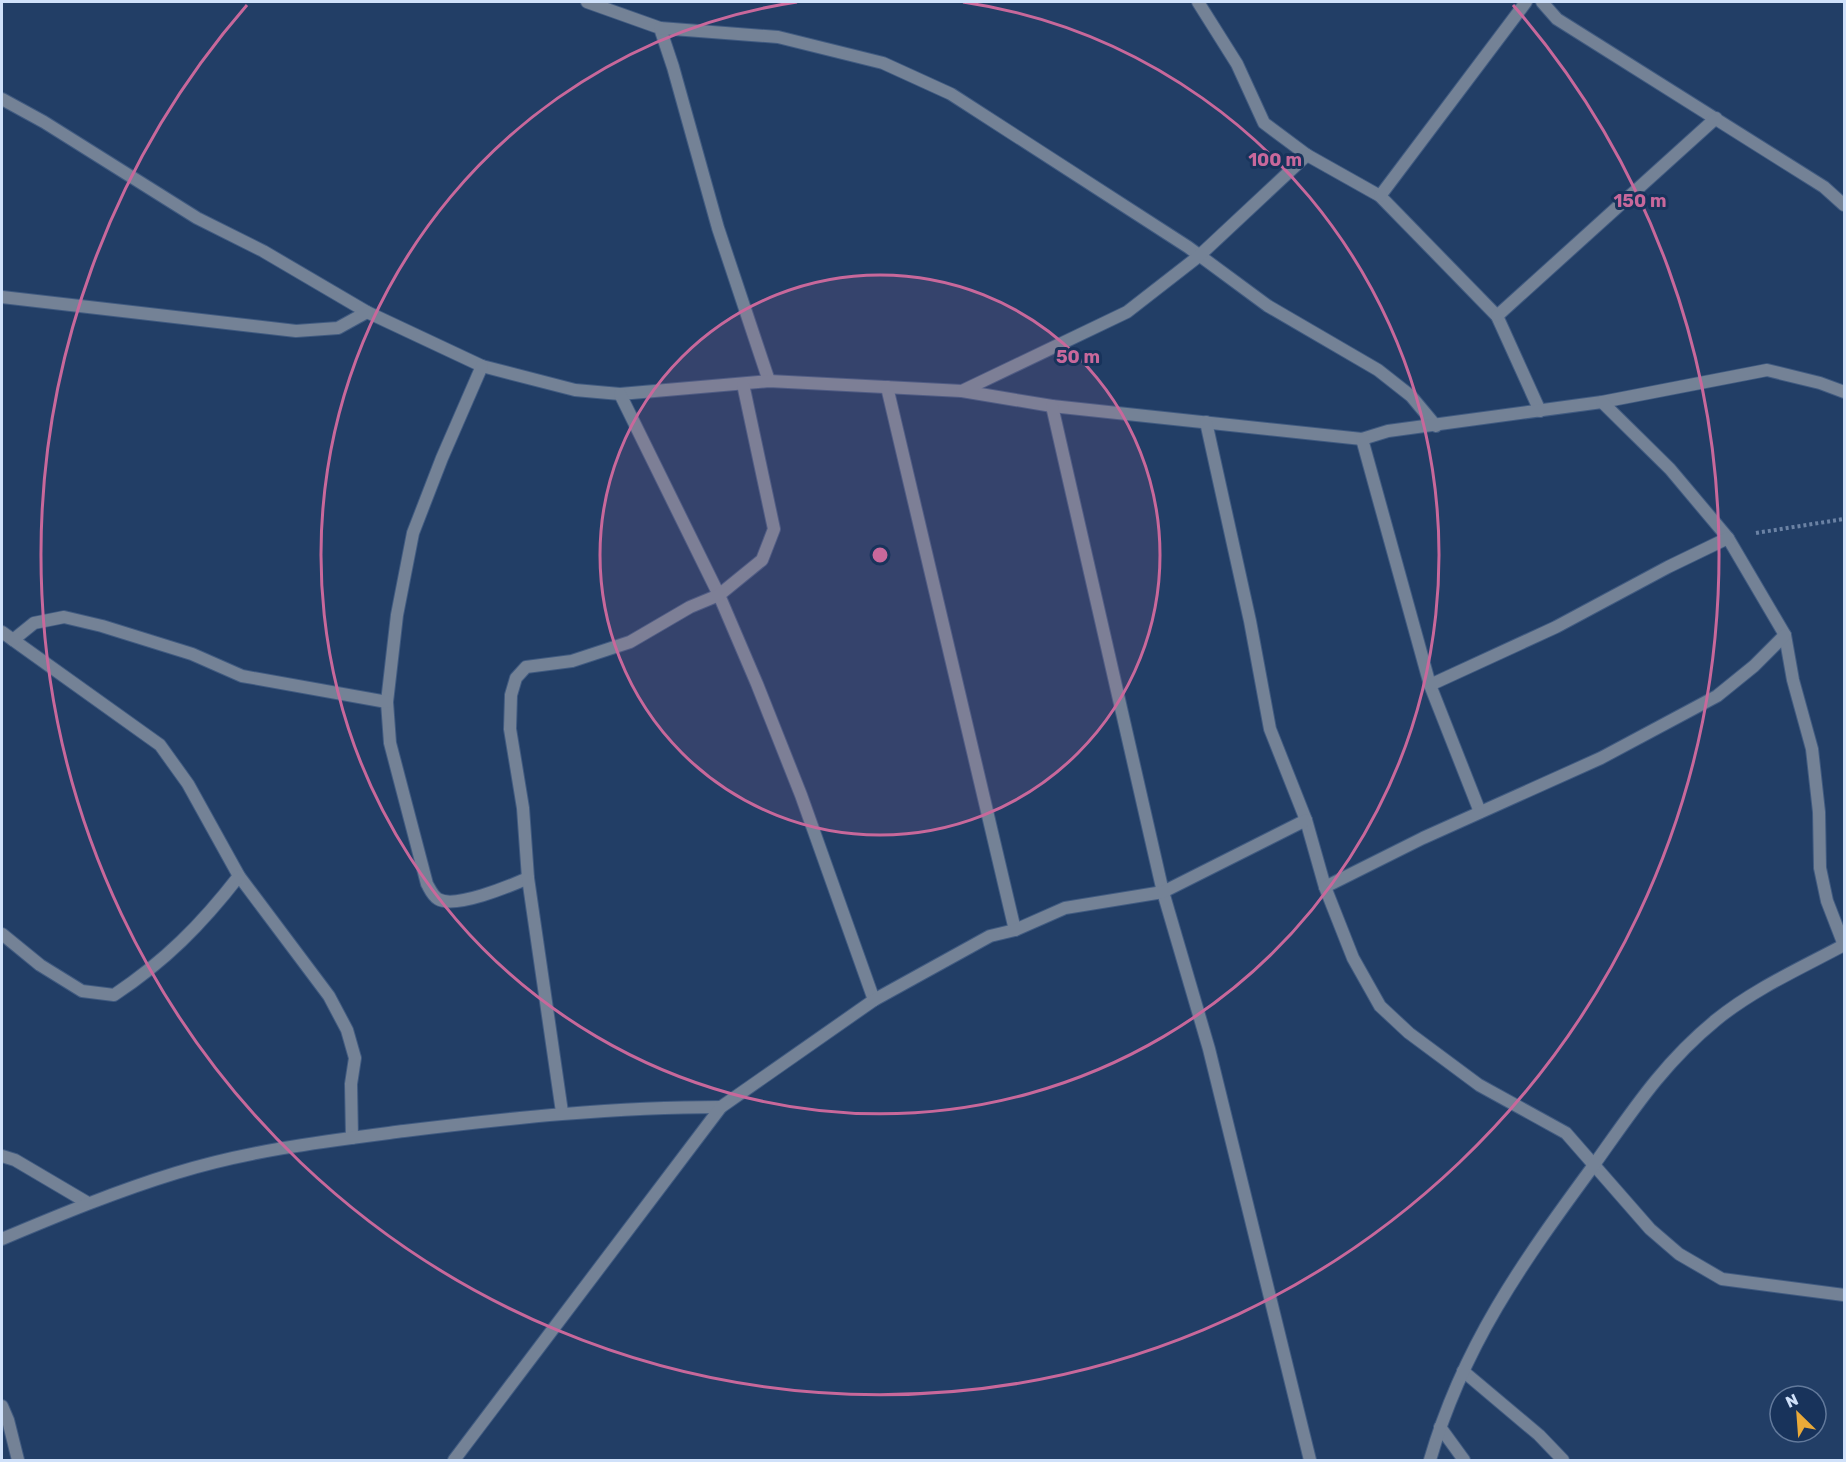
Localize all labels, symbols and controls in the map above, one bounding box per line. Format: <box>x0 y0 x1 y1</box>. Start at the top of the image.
text: 100 m <box>1248 149 1302 171</box>
text: 150 m <box>1613 190 1667 212</box>
text: 50 m <box>1056 346 1100 368</box>
centre of rings <box>870 545 890 565</box>
north arrow <box>1768 1384 1828 1444</box>
text: N <box>1783 1390 1801 1412</box>

